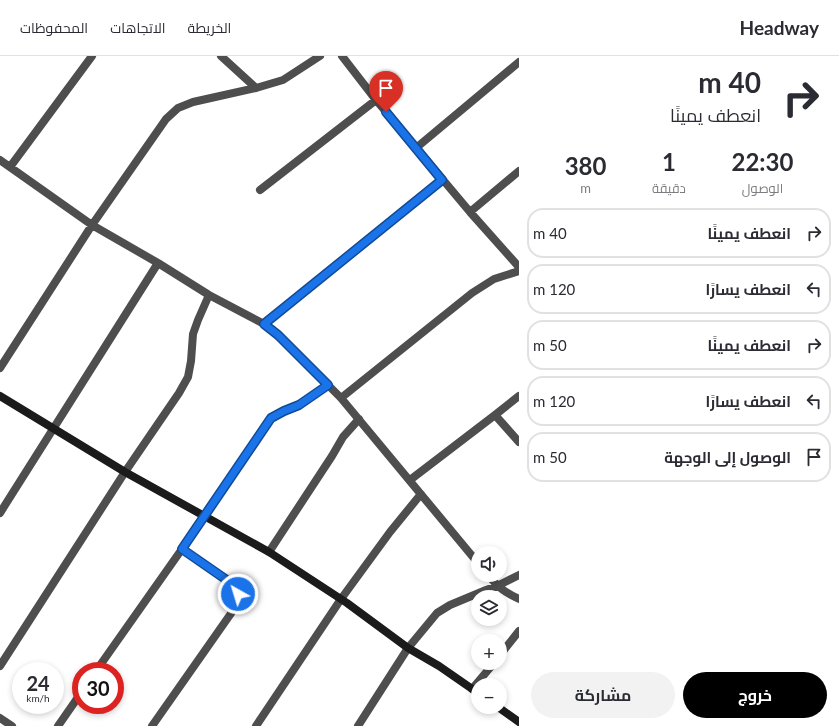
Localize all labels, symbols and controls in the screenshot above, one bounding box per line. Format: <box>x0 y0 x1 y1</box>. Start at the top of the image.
text: Headway <box>740 16 819 39</box>
text: المحفوظات <box>20 19 88 36</box>
text: الاتجاهات <box>110 19 166 36</box>
text: الخريطة <box>188 19 231 36</box>
text: 40 m <box>698 65 761 99</box>
pin <box>369 71 403 112</box>
icon: right <box>775 72 827 124</box>
icon: arrive <box>375 77 397 99</box>
text: انعطف يمينًا <box>670 104 761 126</box>
text: 1 <box>662 147 676 176</box>
text: 22:30 <box>732 147 793 176</box>
text: 380 <box>565 151 606 180</box>
text: m <box>580 180 591 196</box>
text: دقيقة <box>652 180 686 196</box>
text: الوصول <box>742 180 783 196</box>
icon: right <box>803 222 825 244</box>
text: 40 m <box>533 224 567 242</box>
text: انعطف يمينًا <box>707 224 791 242</box>
icon: left <box>803 278 825 300</box>
text: 120 m <box>533 280 575 298</box>
text: انعطف يسارًا <box>706 280 791 298</box>
icon: right <box>803 334 825 356</box>
text: 50 m <box>533 336 567 354</box>
text: انعطف يمينًا <box>707 336 791 354</box>
icon: left <box>803 390 825 412</box>
text: 120 m <box>533 392 575 410</box>
text: انعطف يسارًا <box>706 392 791 410</box>
icon: arrive <box>803 446 825 468</box>
text: 50 m <box>533 448 567 466</box>
text: الوصول إلى الوجهة <box>664 448 791 466</box>
map controls <box>471 546 507 714</box>
button: sound <box>471 546 507 582</box>
position arrow <box>217 573 259 615</box>
button: layers <box>471 590 507 626</box>
button: + <box>471 634 507 670</box>
speed limit sign: 30 <box>72 662 124 714</box>
text: 24 <box>26 671 50 695</box>
button: مشاركة <box>531 672 675 718</box>
button: خروج <box>683 672 827 718</box>
button: − <box>471 678 507 714</box>
text: km/h <box>26 692 50 704</box>

